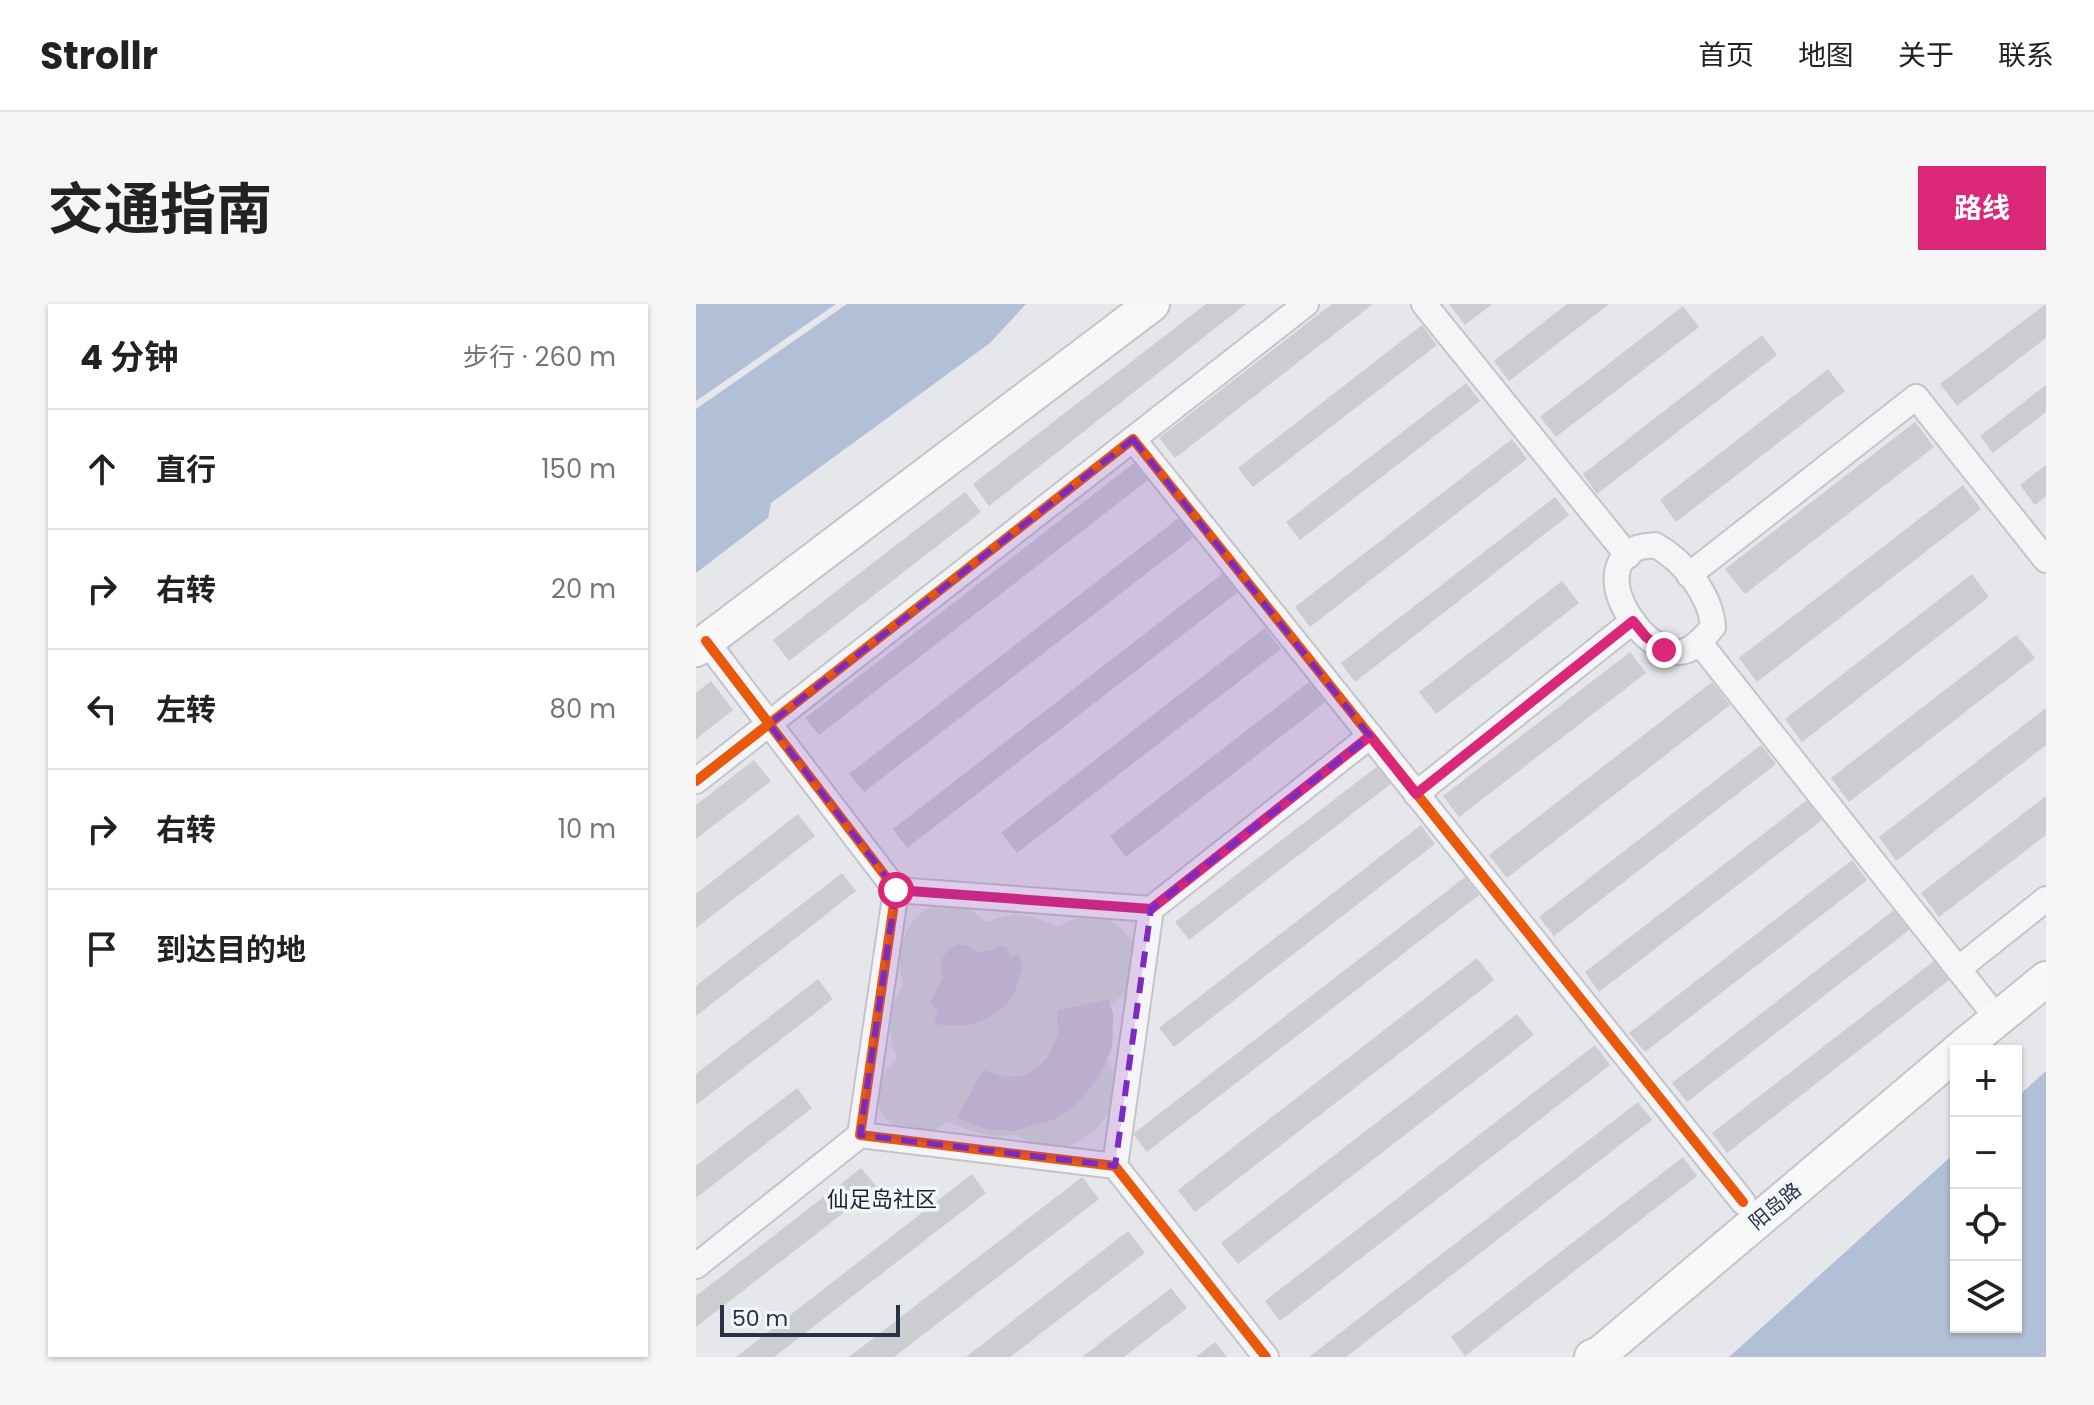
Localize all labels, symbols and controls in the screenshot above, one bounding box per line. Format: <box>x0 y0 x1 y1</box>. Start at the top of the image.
text: Strollr <box>40 29 158 82</box>
text: 首页 <box>1698 36 1754 75</box>
text: 地图 <box>1798 36 1854 75</box>
text: 关于 <box>1898 36 1954 75</box>
text: 联系 <box>1998 36 2054 75</box>
button: 路线 <box>1918 166 2046 250</box>
text: 交通指南 <box>48 170 272 249</box>
text: 4 分钟 <box>80 333 178 381</box>
text: 步行 · 260 m <box>463 339 616 375</box>
icon: ahead <box>80 447 124 491</box>
text: 直行 <box>156 448 216 491</box>
text: 150 m <box>541 451 616 487</box>
icon: right <box>80 567 124 611</box>
text: 右转 <box>156 568 216 611</box>
text: 20 m <box>551 571 616 607</box>
route end <box>1646 632 1682 668</box>
icon: left <box>80 687 124 731</box>
text: 左转 <box>156 688 216 731</box>
text: 80 m <box>550 691 616 727</box>
icon: right <box>80 807 124 851</box>
text: 右转 <box>156 808 216 851</box>
text: 10 m <box>558 811 616 847</box>
route start <box>878 872 914 908</box>
icon: arrive <box>80 927 124 971</box>
text: 到达目的地 <box>156 928 306 971</box>
map controls <box>1950 1045 2022 1333</box>
button: + <box>1950 1045 2022 1117</box>
button: − <box>1950 1117 2022 1189</box>
street label: 阳岛路 <box>1743 1176 1807 1236</box>
district label: 仙足岛社区 <box>827 1184 937 1215</box>
button: locate <box>1950 1189 2022 1261</box>
button: layers <box>1950 1261 2022 1333</box>
scale bar <box>720 1301 900 1337</box>
text: 50 m <box>732 1303 788 1334</box>

